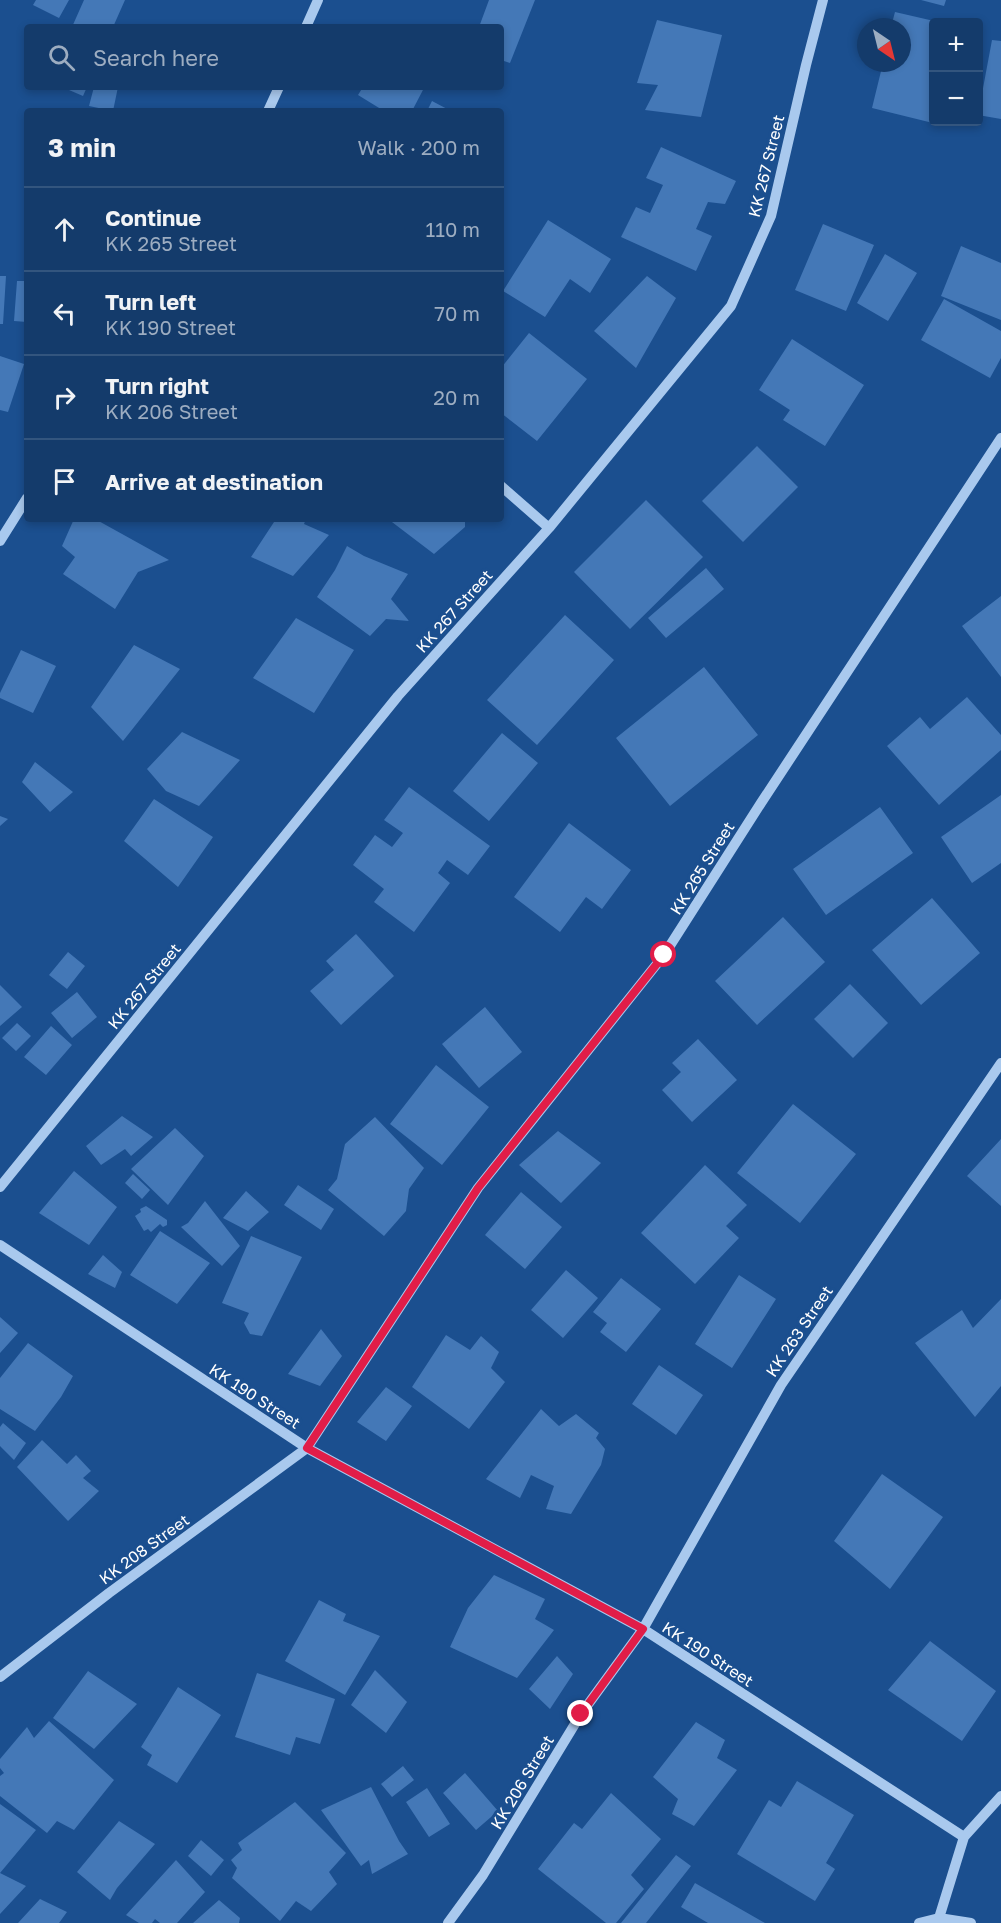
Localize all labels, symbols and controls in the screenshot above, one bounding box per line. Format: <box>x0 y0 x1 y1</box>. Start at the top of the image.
north arrow <box>857 18 911 72</box>
map controls <box>929 18 983 126</box>
button: + <box>929 18 983 72</box>
search box <box>24 24 504 90</box>
icon: search <box>45 41 78 74</box>
text: Search here <box>93 44 219 71</box>
button: − <box>929 72 983 126</box>
street label: KK 267 Street <box>744 113 788 219</box>
text: 3 min <box>48 132 116 163</box>
text: Walk · 200 m <box>358 135 480 159</box>
text: Continue <box>105 204 201 231</box>
icon: ahead <box>48 213 81 246</box>
text: 110 m <box>426 217 480 241</box>
text: KK 265 Street <box>105 231 237 255</box>
text: Turn left <box>105 288 196 315</box>
icon: left <box>48 297 81 330</box>
text: 70 m <box>434 301 480 325</box>
text: KK 190 Street <box>105 315 236 339</box>
text: Turn right <box>105 372 209 399</box>
icon: right <box>48 381 81 414</box>
text: 20 m <box>433 385 480 409</box>
text: KK 206 Street <box>105 399 238 423</box>
icon: arrive <box>48 465 81 498</box>
text: Arrive at destination <box>105 468 323 495</box>
street label: KK 267 Street <box>411 565 497 657</box>
street label: KK 265 Street <box>666 818 738 918</box>
street label: KK 267 Street <box>103 939 185 1033</box>
route start <box>650 941 676 967</box>
street label: KK 263 Street <box>761 1282 837 1380</box>
street label: KK 190 Street <box>206 1359 304 1433</box>
street label: KK 208 Street <box>95 1510 193 1588</box>
street label: KK 190 Street <box>659 1617 757 1691</box>
route end <box>567 1700 593 1726</box>
street label: KK 206 Street <box>486 1731 558 1833</box>

